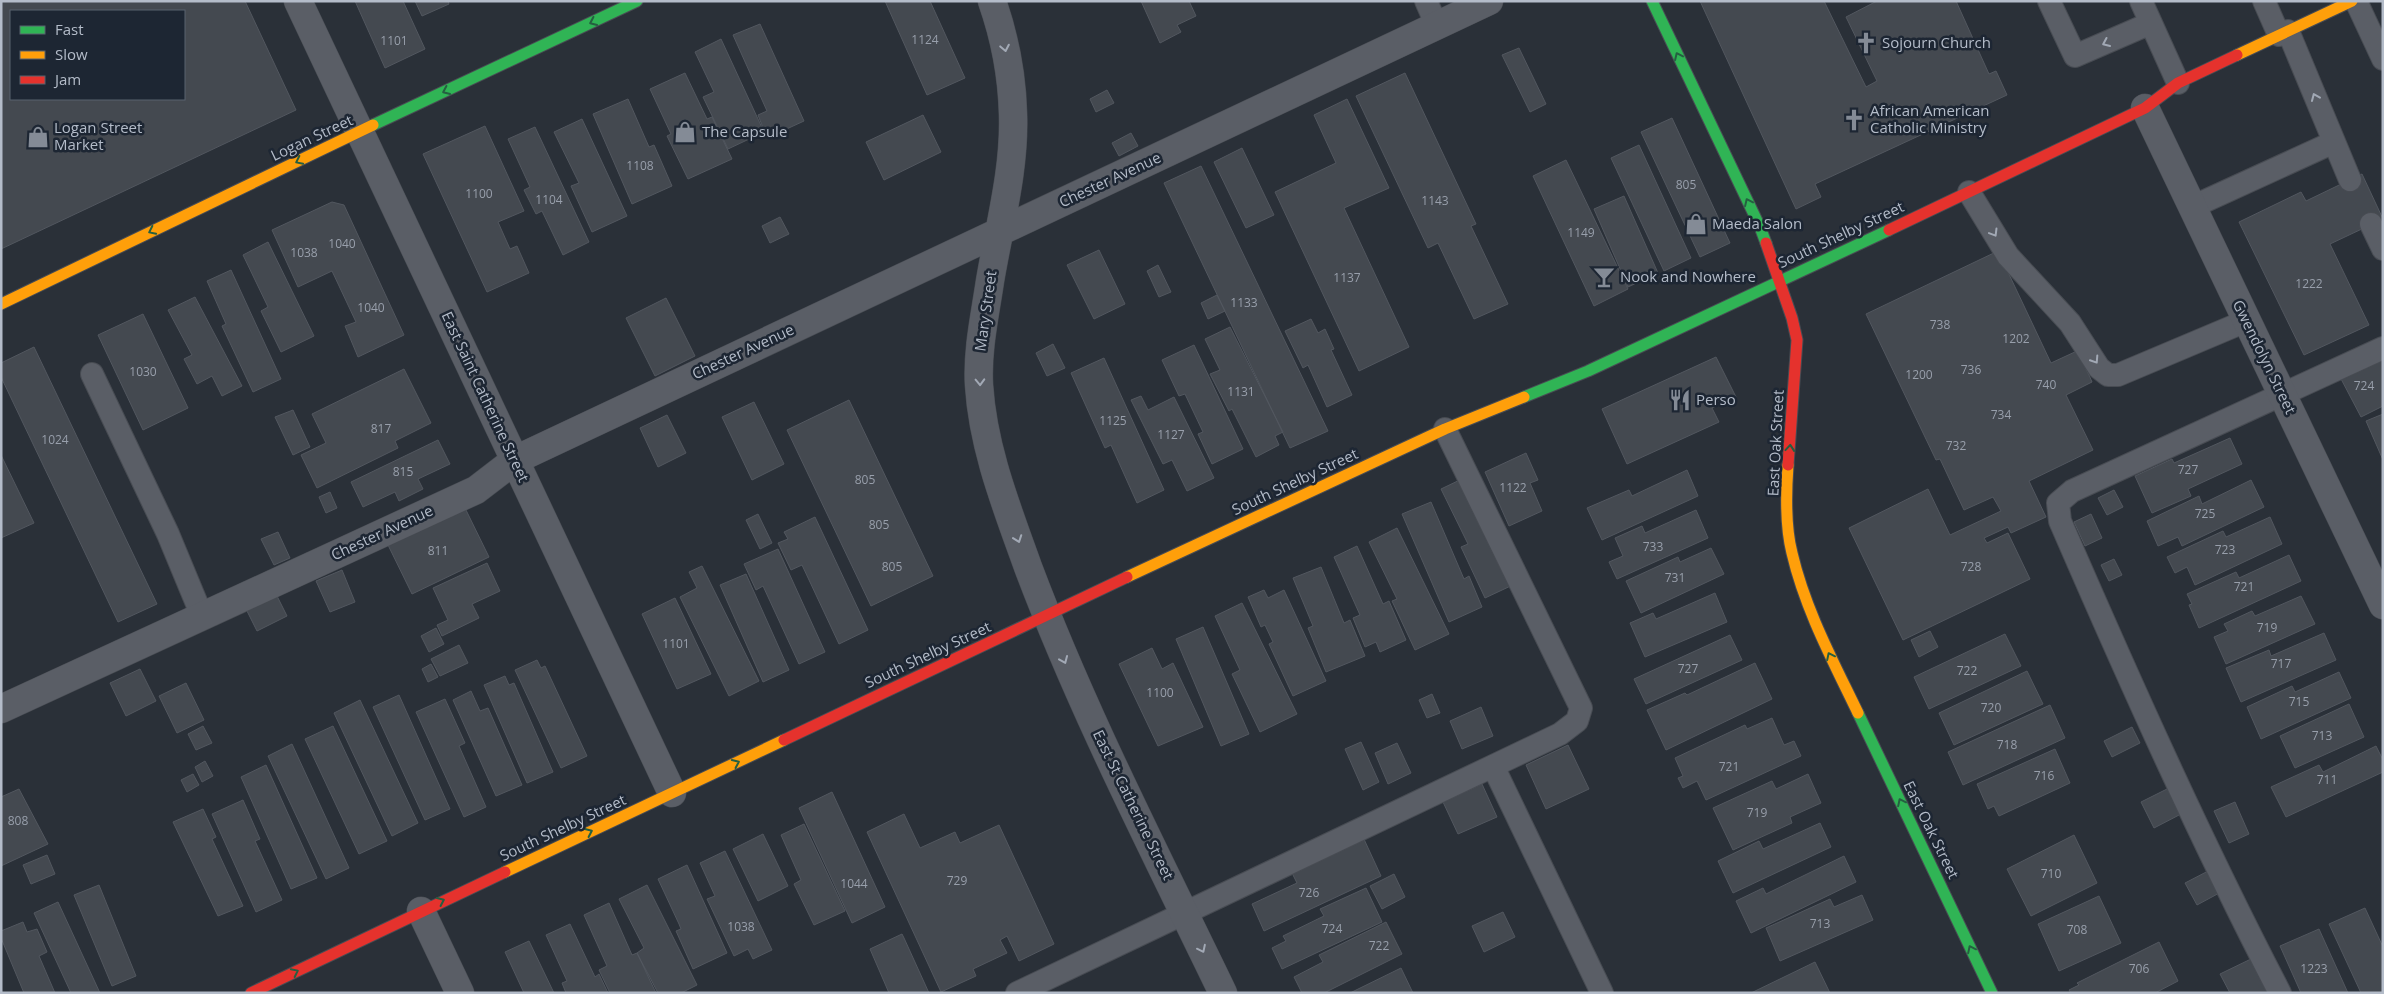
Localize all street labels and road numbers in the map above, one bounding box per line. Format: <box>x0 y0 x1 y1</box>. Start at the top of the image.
street label: Logan Street <box>267 109 356 165</box>
street label: Chester Avenue <box>1055 147 1164 211</box>
street label: South Shelby Street <box>1774 196 1907 272</box>
street label: Mary Street <box>969 269 1001 352</box>
street label: Gwendolyn Street <box>2229 296 2301 417</box>
street label: East Saint Catherine Street <box>438 308 534 485</box>
street label: Chester Avenue <box>688 319 797 383</box>
street label: East Oak Street <box>1762 389 1788 497</box>
street label: South Shelby Street <box>1228 443 1361 519</box>
street label: Chester Avenue <box>327 500 436 564</box>
street label: South Shelby Street <box>861 616 994 692</box>
street label: East St Catherine Street <box>1089 726 1179 883</box>
street label: East Oak Street <box>1900 777 1964 882</box>
street label: South Shelby Street <box>496 789 629 865</box>

